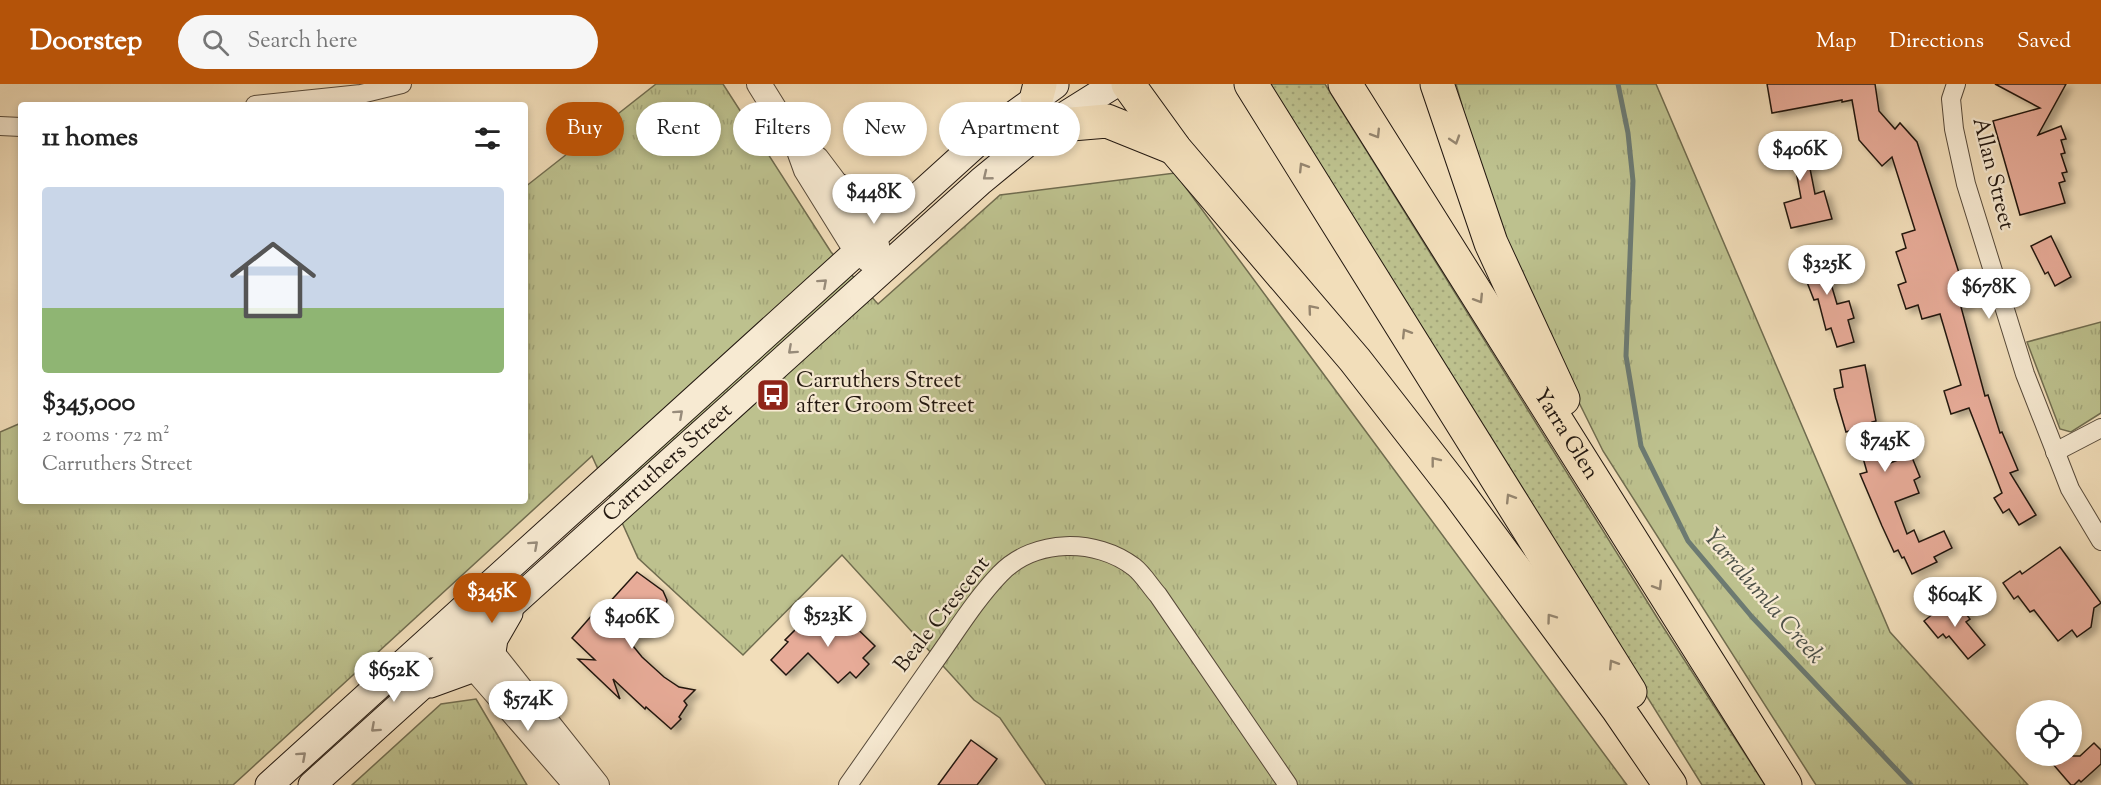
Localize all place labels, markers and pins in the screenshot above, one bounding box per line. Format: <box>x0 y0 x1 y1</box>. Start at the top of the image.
pin: $406K <box>1758 131 1842 182</box>
pin: $448K <box>832 174 916 225</box>
pin: $325K <box>1785 245 1869 296</box>
pin: $678K <box>1947 269 2031 320</box>
place label: Carruthers Street after Groom Street <box>796 366 975 423</box>
bus stop icon: Carruthers Street after Groom Street <box>755 377 791 413</box>
pin: $745K <box>1843 422 1927 473</box>
pin: $345K <box>450 573 534 624</box>
pin: $604K <box>1913 577 1997 628</box>
pin: $523K <box>786 597 870 648</box>
pin: $406K <box>590 599 674 650</box>
pin: $652K <box>352 652 436 703</box>
pin: $574K <box>486 681 570 732</box>

